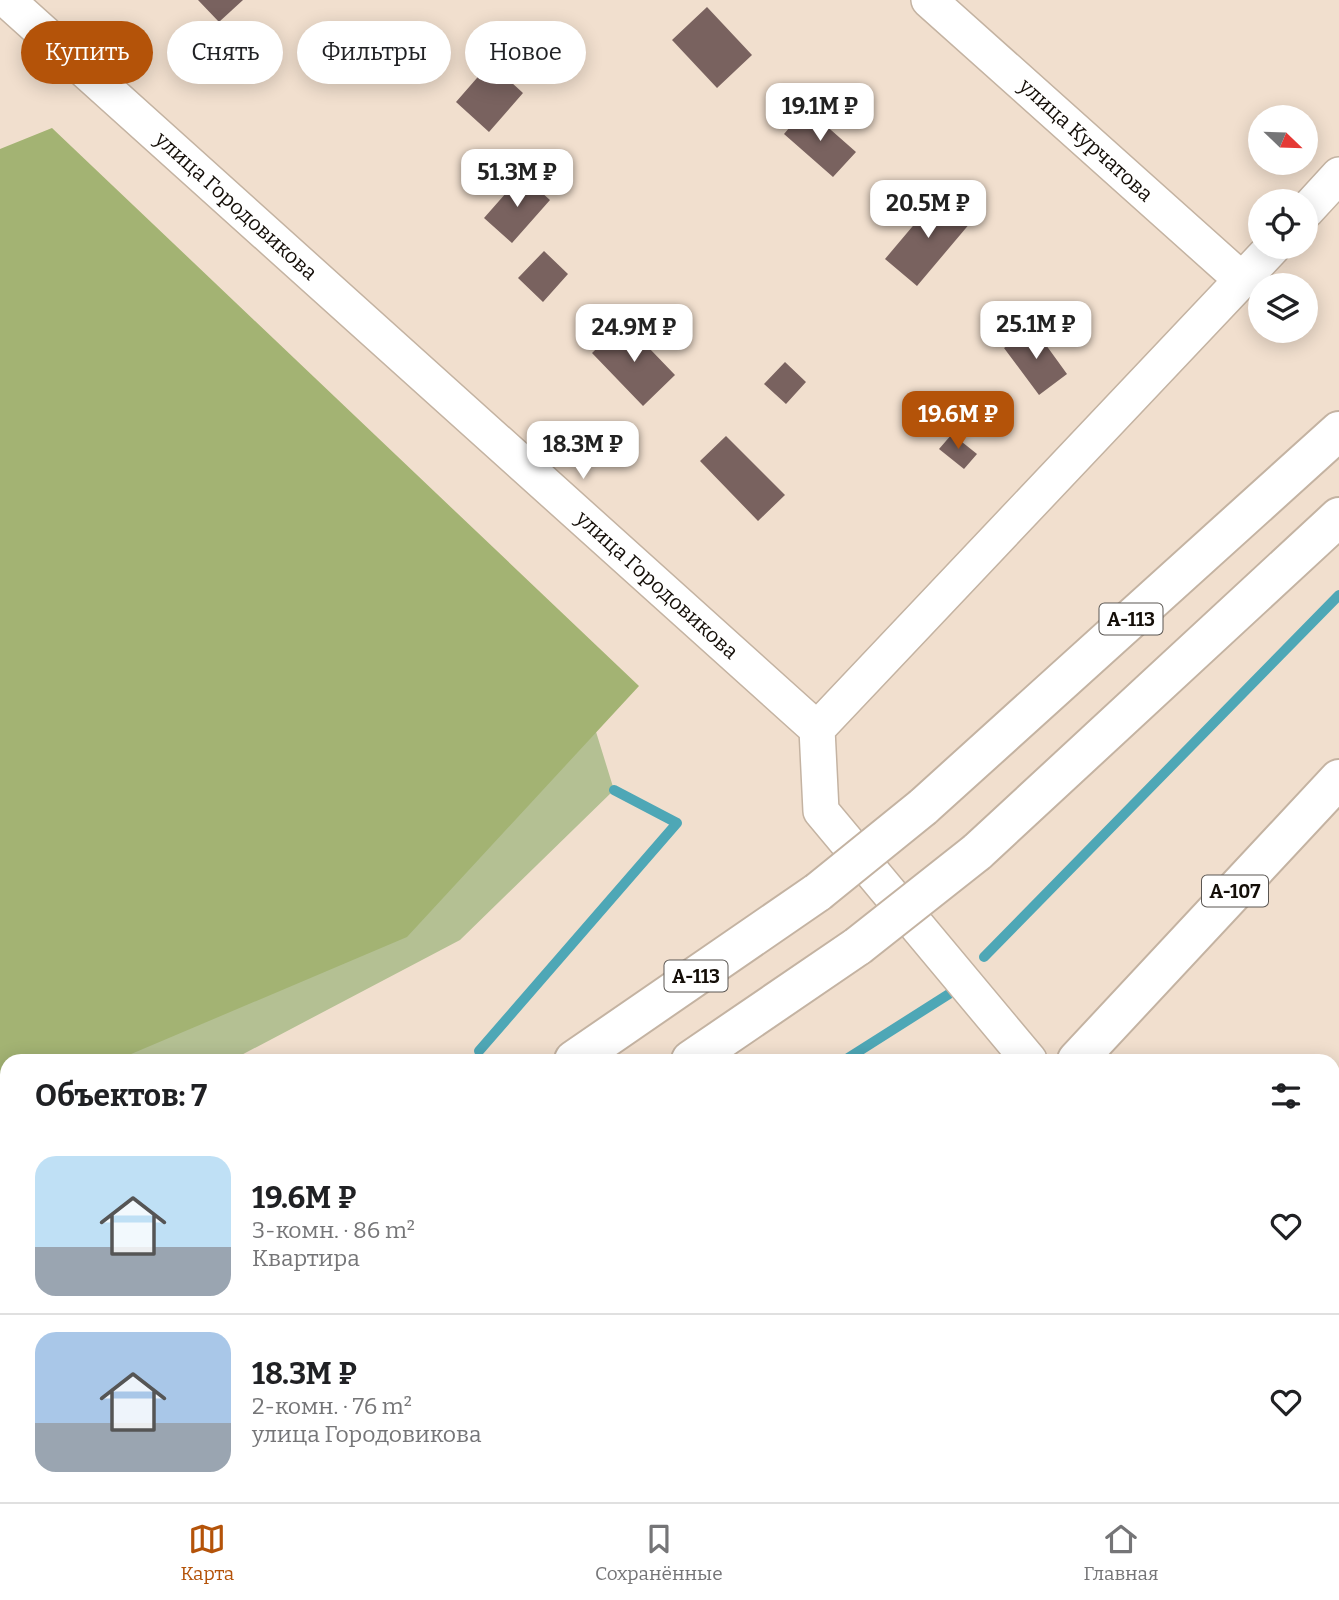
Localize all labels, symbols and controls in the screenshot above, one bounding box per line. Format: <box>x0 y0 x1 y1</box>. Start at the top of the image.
chip: Купить <box>21 21 153 84</box>
chip: Снять <box>167 21 283 84</box>
chip: Фильтры <box>297 21 451 84</box>
chip: Новое <box>465 21 586 84</box>
street label: улица Курчатова <box>1013 72 1159 207</box>
pin: 19.1M ₽ <box>755 83 885 143</box>
text: 19.1M ₽ <box>782 92 858 120</box>
north arrow <box>1248 105 1318 175</box>
map controls <box>1248 105 1318 343</box>
street label: улица Городовикова <box>149 126 323 286</box>
pin: 51.3M ₽ <box>452 150 582 209</box>
text: 51.3M ₽ <box>477 158 557 186</box>
pin: 20.5M ₽ <box>863 180 993 240</box>
text: 20.5M ₽ <box>886 189 970 217</box>
button: locate <box>1248 189 1318 259</box>
button: layers <box>1248 273 1318 343</box>
pin: 25.1M ₽ <box>971 302 1101 361</box>
pin: 24.9M ₽ <box>569 304 699 364</box>
text: 25.1M ₽ <box>996 310 1076 338</box>
text: 24.9M ₽ <box>592 313 676 341</box>
pin: 19.6M ₽ <box>893 392 1023 451</box>
text: 19.6M ₽ <box>918 400 998 428</box>
pin: 18.3M ₽ <box>518 421 648 481</box>
text: 18.3M ₽ <box>543 430 623 458</box>
street label: улица Городовикова <box>570 505 744 665</box>
road number: А-113 <box>1100 604 1162 634</box>
road number: А-107 <box>1202 876 1268 906</box>
road number: А-113 <box>664 960 728 992</box>
icon: filters <box>1267 1077 1305 1115</box>
text: Объектов: 7 <box>35 1078 207 1114</box>
text: 19.6M ₽ <box>252 1180 356 1216</box>
icon: home <box>91 1184 175 1268</box>
icon: heart <box>1267 1207 1305 1245</box>
text: 3-комн. · 86 m² <box>252 1216 415 1244</box>
text: Квартира <box>252 1244 360 1272</box>
text: 18.3M ₽ <box>252 1356 357 1392</box>
icon: home <box>91 1360 175 1444</box>
icon: heart <box>1267 1383 1305 1421</box>
text: 2-комн. · 76 m² <box>252 1392 412 1420</box>
text: улица Городовикова <box>252 1420 482 1448</box>
tab: Карта <box>180 1520 234 1585</box>
tab: Сохранённые <box>595 1520 723 1585</box>
tab: Главная <box>1084 1520 1159 1585</box>

